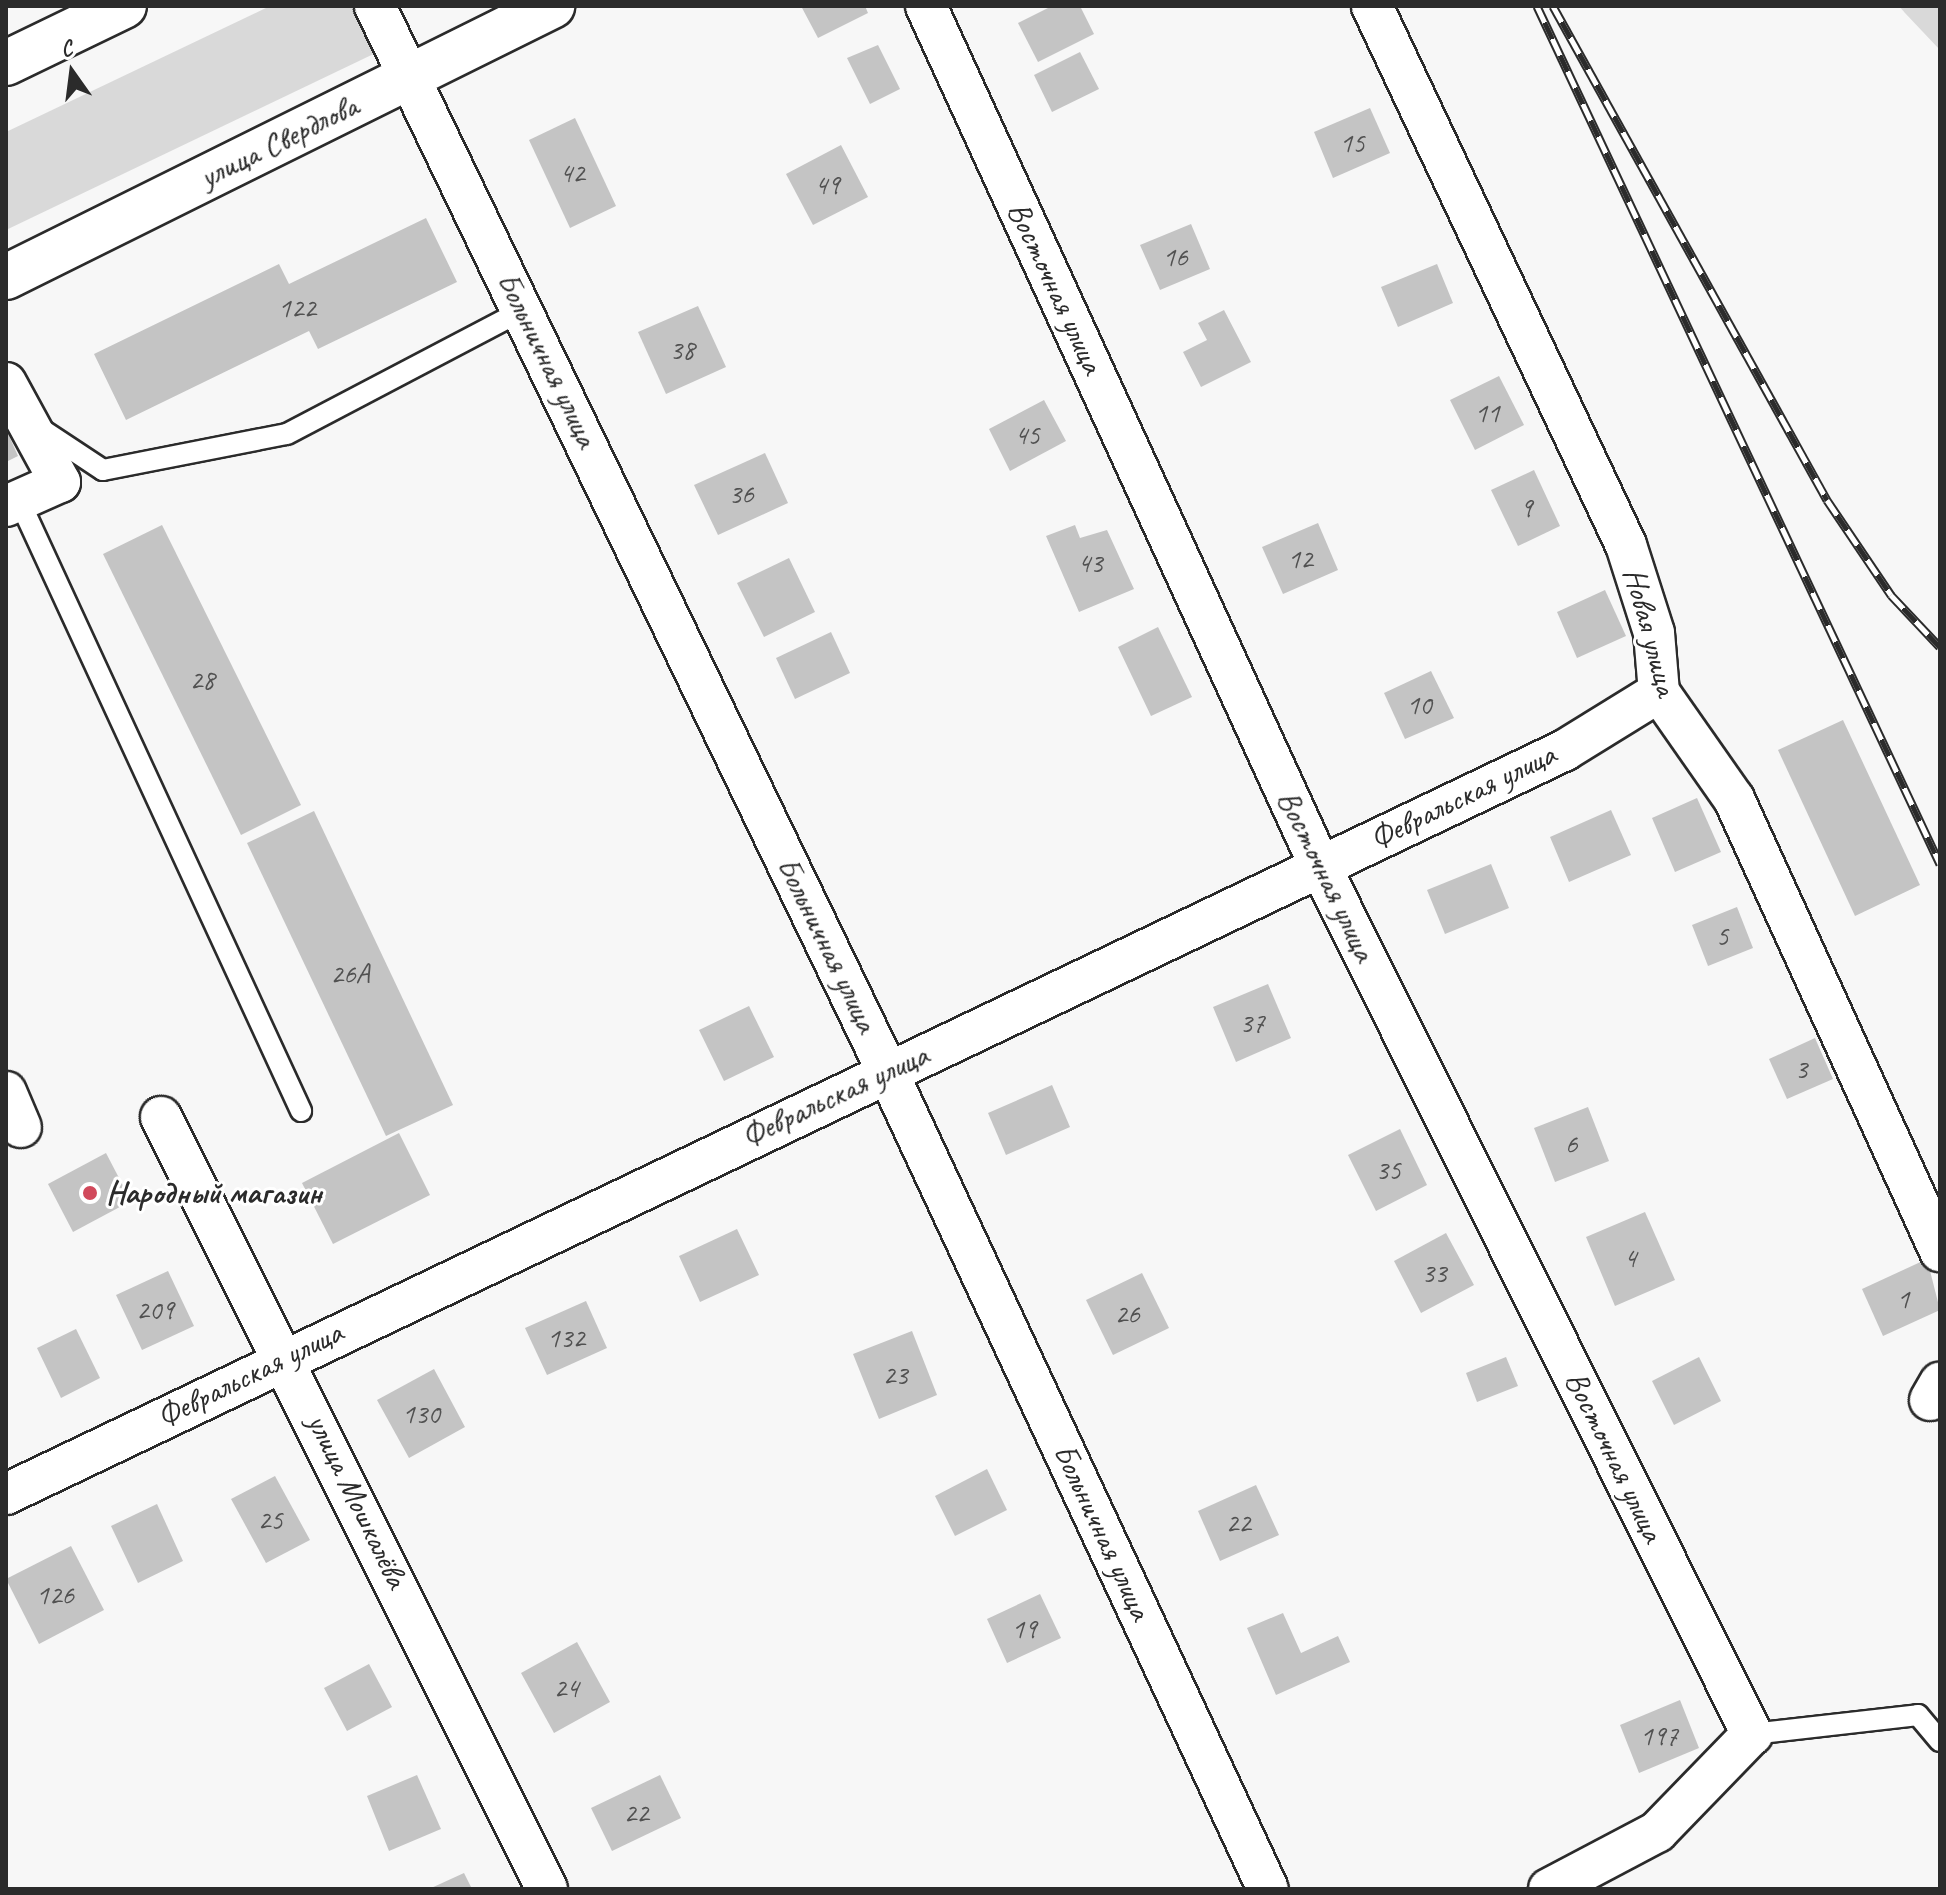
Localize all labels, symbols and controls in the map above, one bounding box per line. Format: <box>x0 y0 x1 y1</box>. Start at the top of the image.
north arrow <box>32 32 112 112</box>
text: С <box>58 34 75 64</box>
street label: улица Свердлова <box>194 87 364 197</box>
house number: 15 <box>1339 126 1365 160</box>
house number: 42 <box>559 156 585 190</box>
house number: 49 <box>814 168 840 202</box>
street label: Восточная улица <box>998 195 1112 381</box>
house number: 16 <box>1162 240 1188 274</box>
street label: Больничная улица <box>488 265 606 455</box>
house number: 122 <box>278 291 316 325</box>
house number: 38 <box>669 333 695 367</box>
house number: 11 <box>1474 396 1500 430</box>
house number: 45 <box>1014 418 1040 452</box>
house number: 36 <box>728 477 754 511</box>
house number: 9 <box>1520 491 1532 525</box>
house number: 12 <box>1287 542 1313 576</box>
house number: 43 <box>1077 546 1103 580</box>
street label: Новая улица <box>1614 563 1686 701</box>
house number: 28 <box>189 663 215 697</box>
house number: 10 <box>1406 688 1432 722</box>
street label: Февральская улица <box>1363 735 1563 859</box>
street label: Восточная улица <box>1268 783 1384 969</box>
street label: Больничная улица <box>768 850 886 1040</box>
house number: 5 <box>1716 919 1728 953</box>
house number: 26А <box>330 957 370 991</box>
house number: 37 <box>1239 1006 1265 1040</box>
street label: Февральская улица <box>735 1036 935 1156</box>
house number: 3 <box>1795 1052 1807 1086</box>
house number: 6 <box>1565 1127 1577 1161</box>
house number: 35 <box>1375 1153 1401 1187</box>
place label: Народный магазин <box>106 1174 322 1212</box>
marker: Народный магазин <box>81 1184 99 1202</box>
house number: 4 <box>1624 1241 1636 1275</box>
house number: 33 <box>1421 1256 1447 1290</box>
house number: 1 <box>1897 1282 1909 1316</box>
house number: 209 <box>136 1293 174 1327</box>
house number: 26 <box>1114 1297 1140 1331</box>
street label: Февральская улица <box>150 1313 350 1437</box>
house number: 132 <box>547 1321 585 1355</box>
house number: 23 <box>882 1358 908 1392</box>
street label: Восточная улица <box>1556 1364 1672 1550</box>
house number: 130 <box>402 1397 440 1431</box>
street label: улица Мошкалёва <box>298 1407 416 1595</box>
street label: Больничная улица <box>1044 1437 1160 1627</box>
house number: 25 <box>257 1503 283 1537</box>
house number: 22 <box>1225 1506 1251 1540</box>
house number: 126 <box>36 1578 74 1612</box>
house number: 19 <box>1011 1612 1037 1646</box>
house number: 24 <box>553 1671 579 1705</box>
house number: 197 <box>1640 1719 1678 1753</box>
house number: 22 <box>623 1796 649 1830</box>

